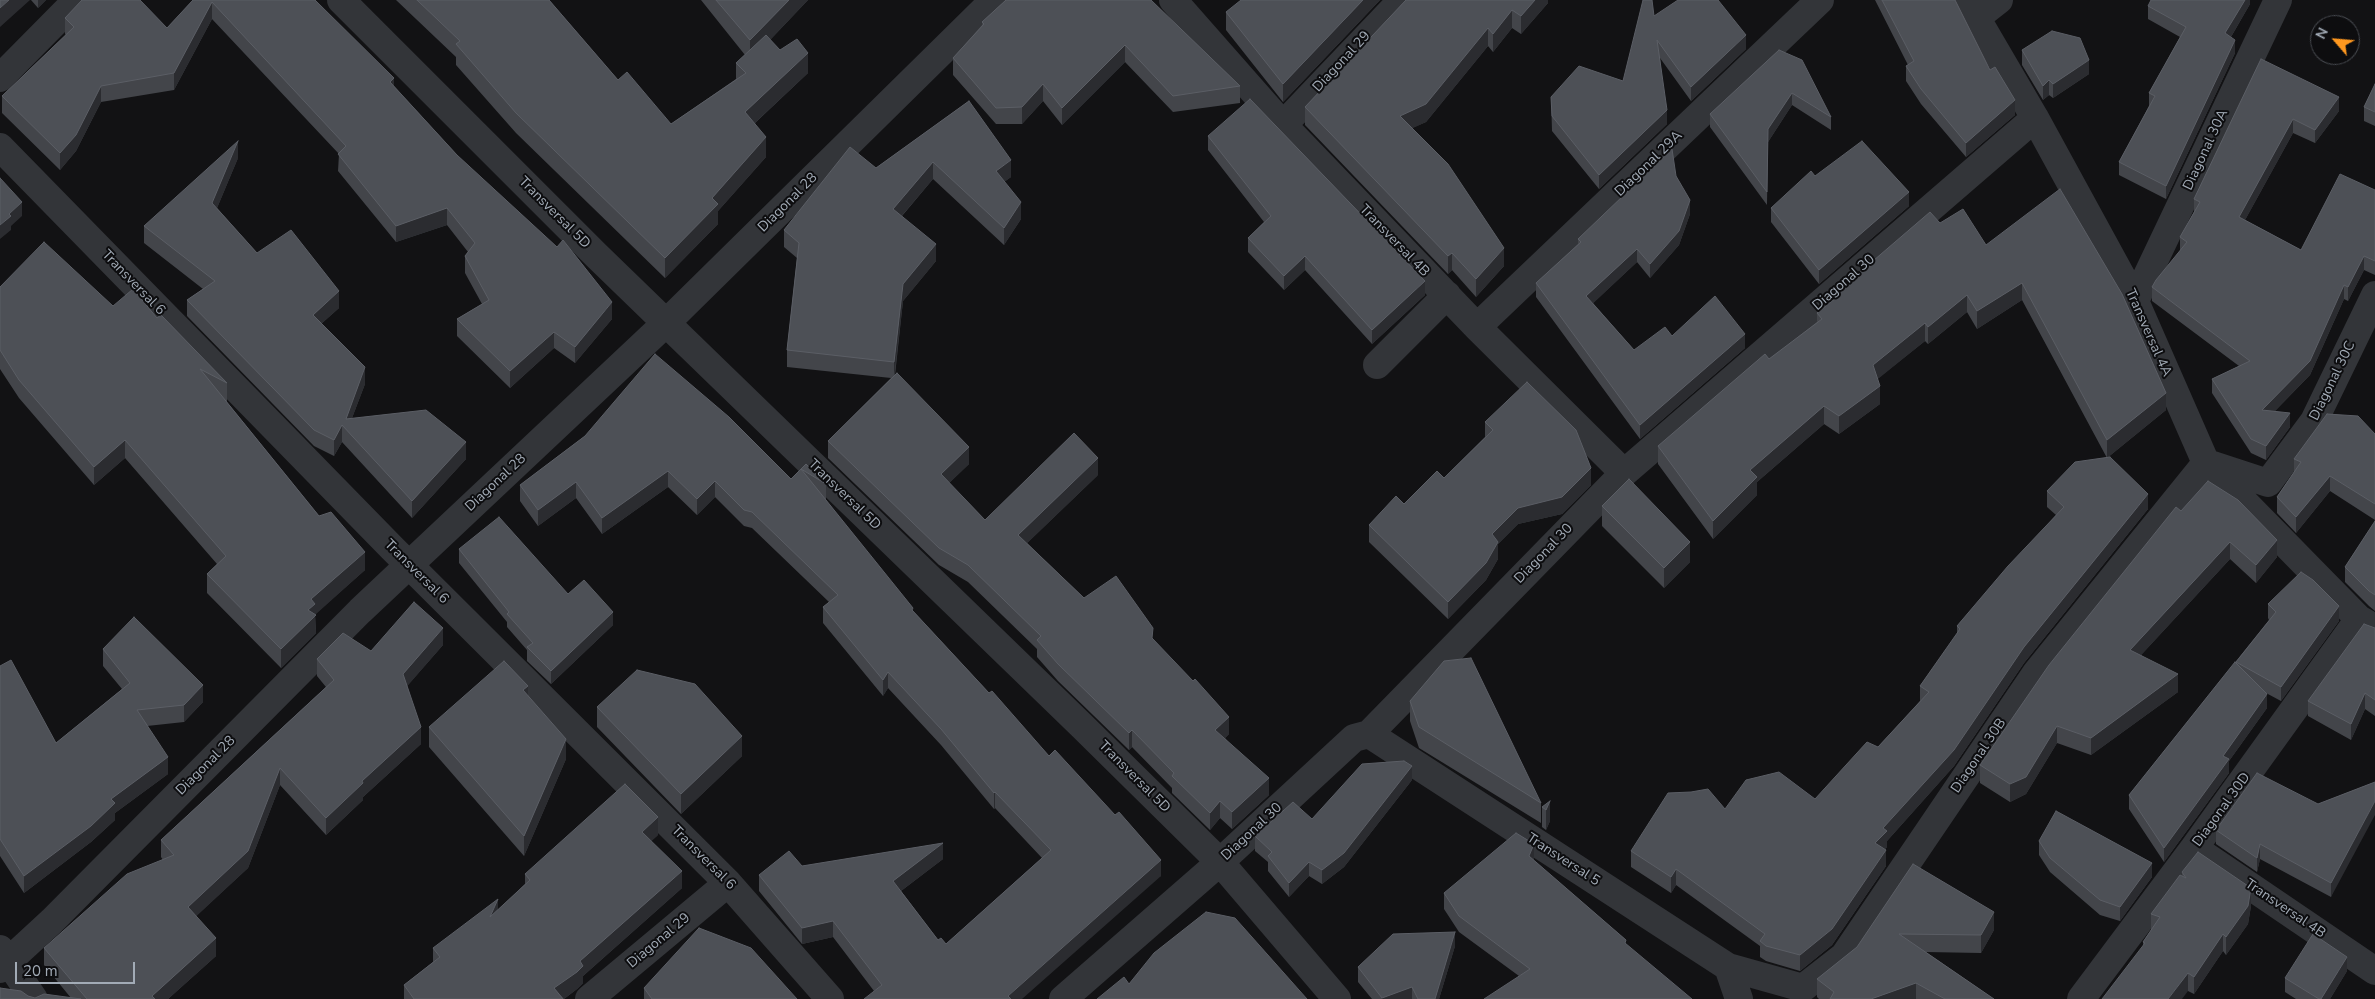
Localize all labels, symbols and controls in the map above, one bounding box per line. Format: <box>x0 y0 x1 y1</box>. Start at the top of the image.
north arrow <box>2310 15 2360 65</box>
text: N <box>2311 24 2333 42</box>
street label: Diagonal 29 <box>1310 28 1374 96</box>
street label: Diagonal 30A <box>2180 107 2232 193</box>
street label: Diagonal 29A <box>1612 128 1686 200</box>
street label: Diagonal 28 <box>755 170 821 236</box>
street label: Transversal 5D <box>515 174 593 252</box>
street label: Transversal 4B <box>1355 202 1433 280</box>
street label: Transversal 6 <box>98 247 168 319</box>
street label: Diagonal 30 <box>1809 251 1879 315</box>
street label: Transversal 4A <box>2121 287 2175 379</box>
street label: Diagonal 30C <box>2307 338 2359 424</box>
street label: Diagonal 28 <box>462 451 530 515</box>
street label: Transversal 5D <box>804 456 884 534</box>
street label: Diagonal 30 <box>1511 520 1577 588</box>
street label: Transversal 6 <box>380 536 452 608</box>
street label: Diagonal 30B <box>1948 715 2010 797</box>
street label: Diagonal 28 <box>173 733 239 799</box>
street label: Transversal 5D <box>1095 738 1173 816</box>
street label: Diagonal 30D <box>2190 770 2254 850</box>
street label: Diagonal 30 <box>1218 800 1286 864</box>
street label: Transversal 6 <box>667 822 739 894</box>
street label: Transversal 5 <box>1523 830 1603 890</box>
street label: Transversal 4B <box>2242 876 2328 942</box>
street label: Diagonal 29 <box>624 910 694 972</box>
scale bar <box>18 952 138 984</box>
text: 20 m <box>23 961 58 981</box>

